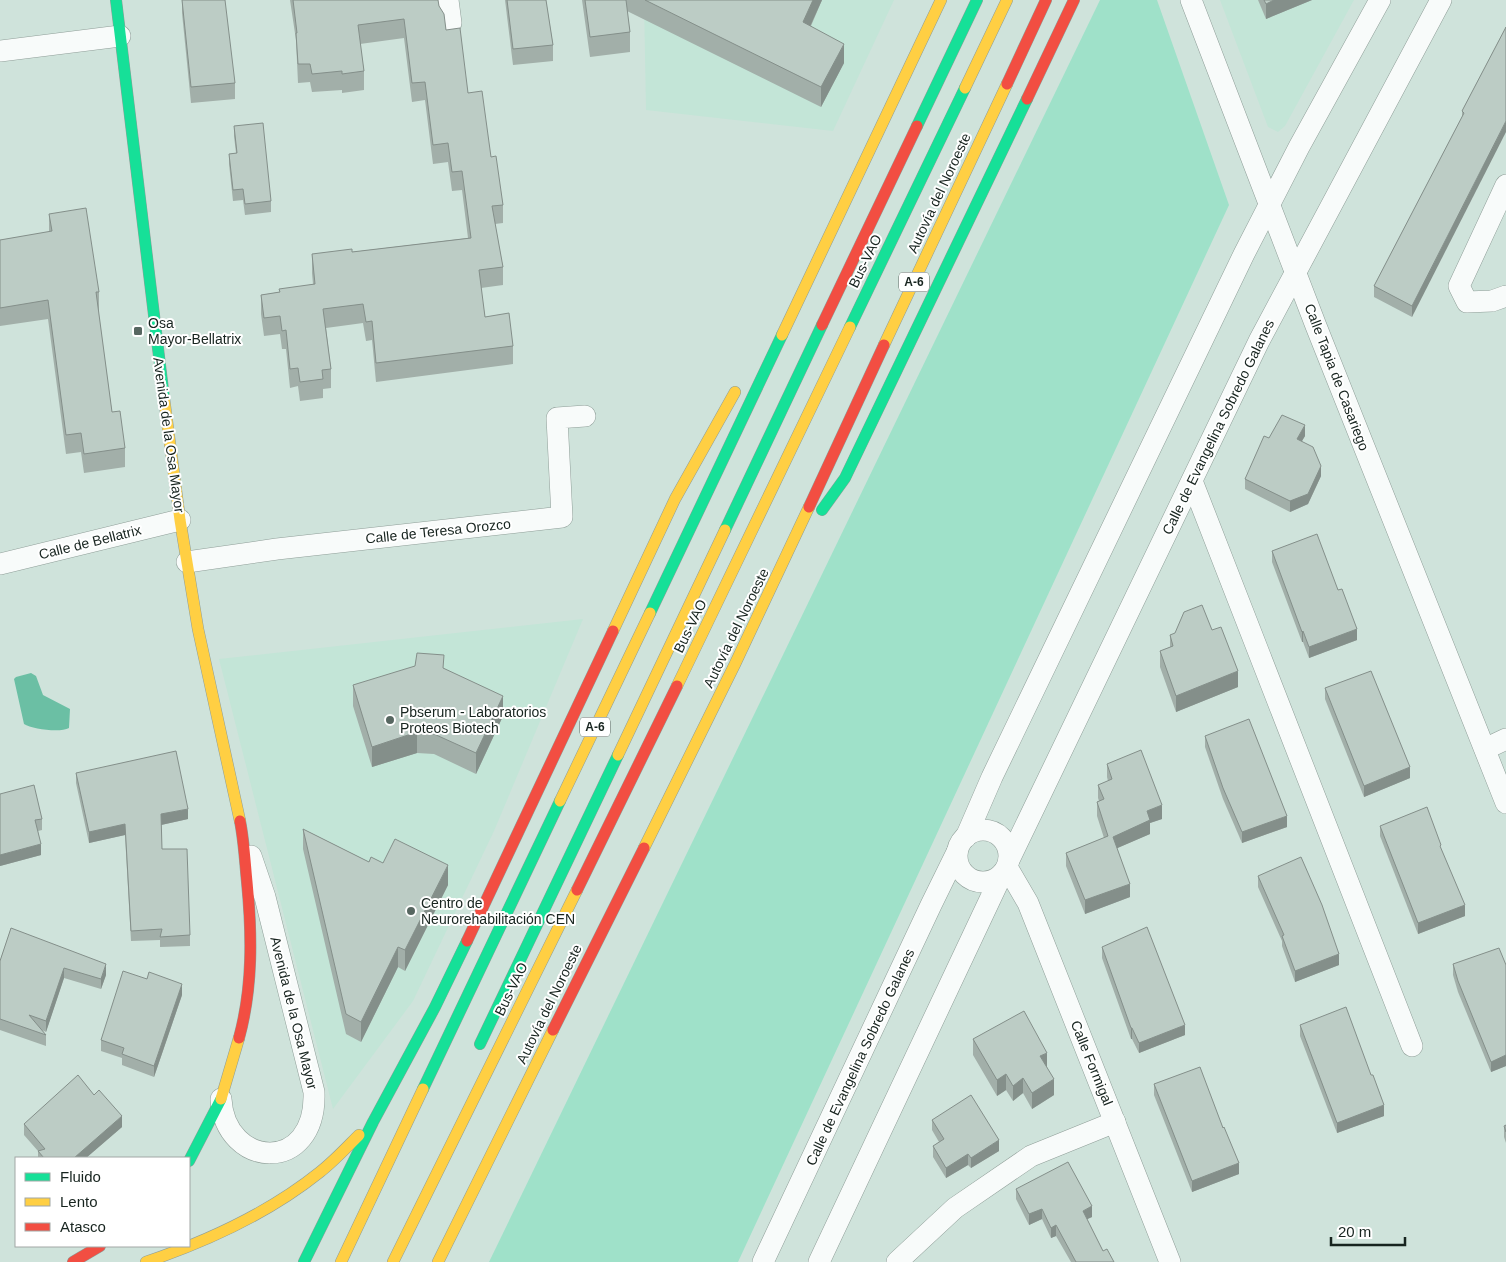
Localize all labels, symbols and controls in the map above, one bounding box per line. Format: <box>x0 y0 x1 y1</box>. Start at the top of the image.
street label: Autovía del Noroeste <box>904 130 974 256</box>
street label: Bus-VAO <box>845 232 885 290</box>
road number: A-6 <box>899 272 929 292</box>
street label: Calle Tapia de Casariego <box>1302 301 1373 453</box>
place label: Osa Mayor-Bellatrix <box>148 315 241 347</box>
street label: Calle de Evangelina Sobredo Galanes <box>1159 317 1277 537</box>
marker: Osa Mayor-Bellatrix <box>132 325 144 337</box>
street label: Avenida de la Osa Mayor <box>150 356 188 514</box>
street label: Calle de Teresa Orozco <box>365 515 512 547</box>
street label: Calle de Bellatrix <box>37 522 143 562</box>
street label: Autovía del Noroeste <box>700 566 772 690</box>
street label: Bus-VAO <box>670 597 710 655</box>
place label: Pbserum - Laboratorios Proteos Biotech <box>400 704 546 736</box>
marker: Pbserum - Laboratorios Proteos Biotech <box>384 714 396 726</box>
road number: A-6 <box>580 718 610 736</box>
place label: Centro de Neurorehabilitación CEN <box>421 895 575 927</box>
marker: Centro de Neurorehabilitación CEN <box>405 905 417 917</box>
street label: Avenida de la Osa Mayor <box>267 935 321 1091</box>
street label: Autovía del Noroeste <box>513 942 585 1066</box>
street label: Calle de Evangelina Sobredo Galanes <box>803 946 917 1168</box>
street label: Bus-VAO <box>491 960 531 1018</box>
street label: Calle Formigal <box>1068 1018 1116 1108</box>
legend <box>15 1157 190 1247</box>
text: Fluido <box>60 1168 101 1185</box>
text: Lento <box>60 1193 98 1210</box>
scale bar <box>1331 1214 1405 1246</box>
text: Atasco <box>60 1218 106 1235</box>
text: 20 m <box>1338 1223 1371 1240</box>

